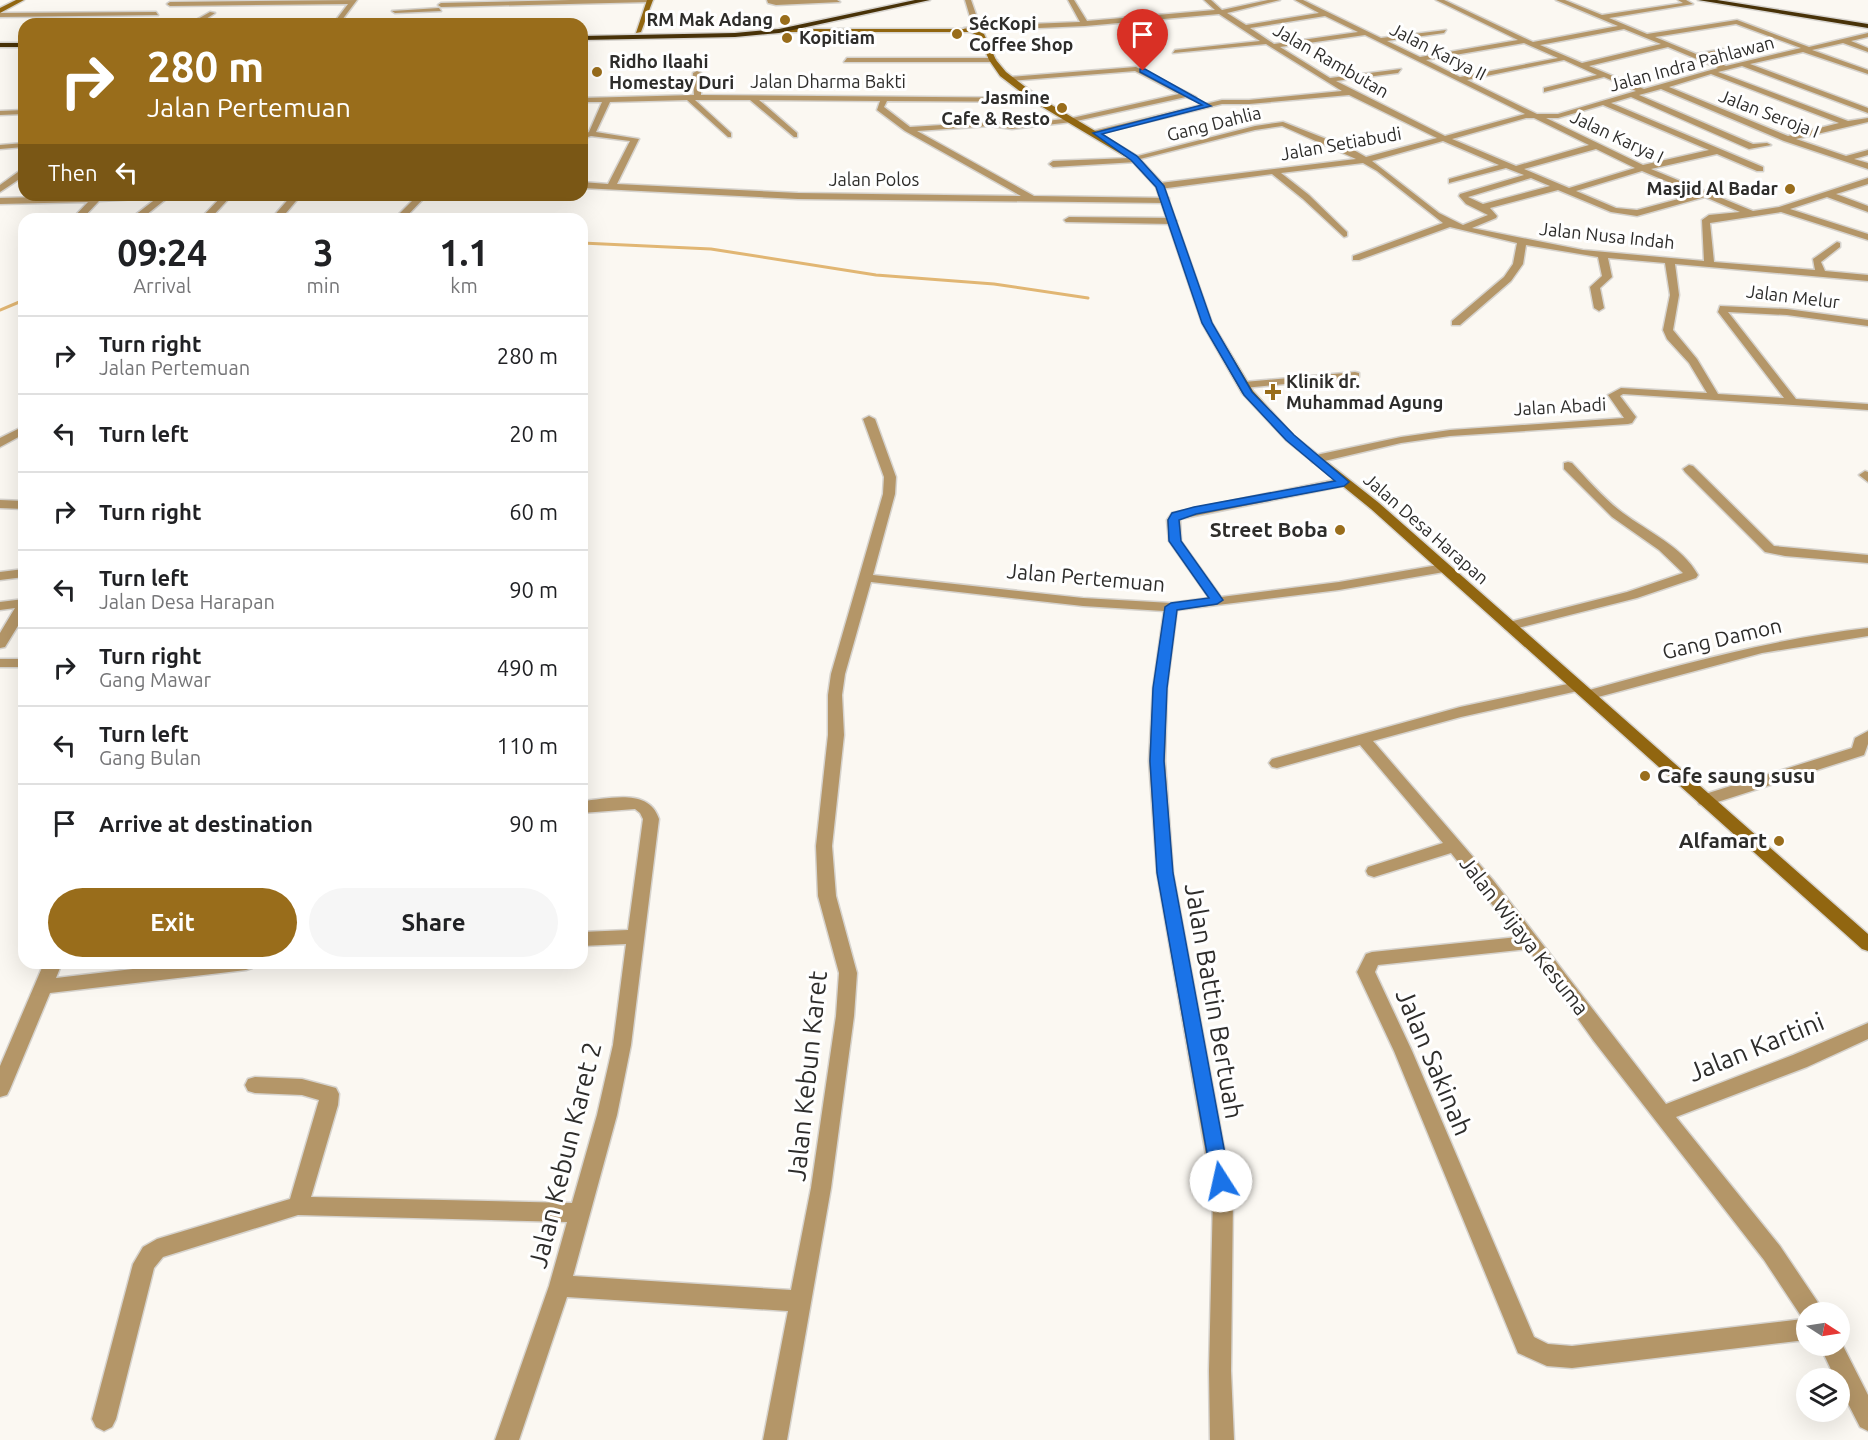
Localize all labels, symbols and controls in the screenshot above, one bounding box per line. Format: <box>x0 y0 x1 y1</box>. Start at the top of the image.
place label: RM Mak Adang <box>647 9 773 29</box>
pin <box>1117 9 1168 71</box>
marker: RM Mak Adang <box>778 13 792 27</box>
place label: SécKopi Coffee Shop <box>969 13 1073 54</box>
icon: arrive <box>1126 18 1159 51</box>
street label: Jalan Karya II <box>1387 18 1490 84</box>
street label: Jalan Rambutan <box>1270 19 1393 101</box>
place label: Kopitiam <box>799 27 875 47</box>
marker: SécKopi Coffee Shop <box>950 27 964 41</box>
marker: Kopitiam <box>780 31 794 45</box>
street label: Jalan Indra Pahlawan <box>1607 31 1776 95</box>
icon: right <box>48 42 126 120</box>
text: 280 m <box>147 43 264 90</box>
place label: Ridho Ilaahi Homestay Duri <box>609 51 734 92</box>
marker: Ridho Ilaahi Homestay Duri <box>590 65 604 79</box>
street label: Jalan Dharma Bakti <box>750 71 906 91</box>
street label: Jalan Seroja I <box>1716 85 1822 141</box>
place label: Jasmine Cafe & Resto <box>941 87 1050 128</box>
text: Jalan Pertemuan <box>147 92 351 122</box>
marker: Jasmine Cafe & Resto <box>1055 101 1069 115</box>
street label: Gang Dahlia <box>1165 102 1263 144</box>
street label: Jalan Karya I <box>1568 106 1667 166</box>
street label: Jalan Setiabudi <box>1279 123 1403 163</box>
icon: left <box>110 156 143 189</box>
text: Then <box>48 160 98 185</box>
street label: Jalan Polos <box>829 169 920 189</box>
place label: Masjid Al Badar <box>1647 178 1779 198</box>
marker: Masjid Al Badar <box>1783 182 1797 196</box>
street label: Jalan Nusa Indah <box>1539 218 1676 252</box>
text: 09:24 <box>117 232 207 273</box>
text: 3 <box>313 232 333 273</box>
text: 1.1 <box>439 232 489 273</box>
text: Arrival <box>133 274 191 297</box>
text: min <box>307 274 340 297</box>
text: km <box>450 274 478 297</box>
street label: Jalan Melur <box>1745 280 1841 312</box>
text: Turn right <box>99 331 201 356</box>
icon: right <box>48 339 81 372</box>
text: 280 m <box>497 343 558 368</box>
text: Jalan Pertemuan <box>99 356 250 379</box>
place label: Klinik dr. Muhammad Agung <box>1286 371 1443 412</box>
marker: Klinik dr. Muhammad Agung <box>1264 383 1282 401</box>
street label: Jalan Abadi <box>1513 394 1607 418</box>
icon: left <box>48 417 81 450</box>
text: Turn left <box>99 421 189 446</box>
text: 20 m <box>509 421 558 446</box>
street label: Jalan Desa Harapan <box>1360 469 1493 588</box>
icon: right <box>48 495 81 528</box>
text: Turn right <box>99 499 201 524</box>
text: 60 m <box>509 499 558 524</box>
place label: Street Boba <box>1210 517 1328 541</box>
marker: Street Boba <box>1333 523 1347 537</box>
street label: Jalan Pertemuan <box>1006 558 1166 596</box>
text: Turn left <box>99 565 189 590</box>
icon: left <box>48 573 81 606</box>
text: 90 m <box>509 577 558 602</box>
text: Jalan Desa Harapan <box>99 590 275 613</box>
street label: Gang Damon <box>1660 613 1784 663</box>
text: Turn right <box>99 643 201 668</box>
icon: right <box>48 651 81 684</box>
text: 490 m <box>497 655 558 680</box>
text: Gang Mawar <box>99 668 211 691</box>
text: Turn left <box>99 721 189 746</box>
icon: left <box>48 729 81 762</box>
text: 110 m <box>497 733 558 758</box>
text: Gang Bulan <box>99 746 201 769</box>
place label: Cafe saung susu <box>1657 763 1815 787</box>
marker: Cafe saung susu <box>1638 769 1652 783</box>
icon: arrive <box>48 807 81 840</box>
text: Arrive at destination <box>99 811 313 836</box>
text: 90 m <box>509 811 558 836</box>
place label: Alfamart <box>1679 828 1767 852</box>
marker: Alfamart <box>1772 834 1786 848</box>
street label: Jalan Wijaya Kesuma <box>1455 851 1594 1020</box>
street label: Jalan Battin Bertuah <box>1179 881 1249 1121</box>
button: Exit <box>48 888 297 957</box>
button: Share <box>309 888 558 957</box>
street label: Jalan Kebun Karet <box>781 969 832 1183</box>
street label: Jalan Sakinah <box>1390 984 1478 1140</box>
street label: Jalan Kartini <box>1684 1006 1828 1087</box>
street label: Jalan Kebun Karet 2 <box>522 1039 607 1271</box>
position arrow <box>1189 1149 1253 1213</box>
north arrow <box>1796 1302 1850 1356</box>
map controls <box>1796 1302 1850 1422</box>
button: layers <box>1796 1368 1850 1422</box>

